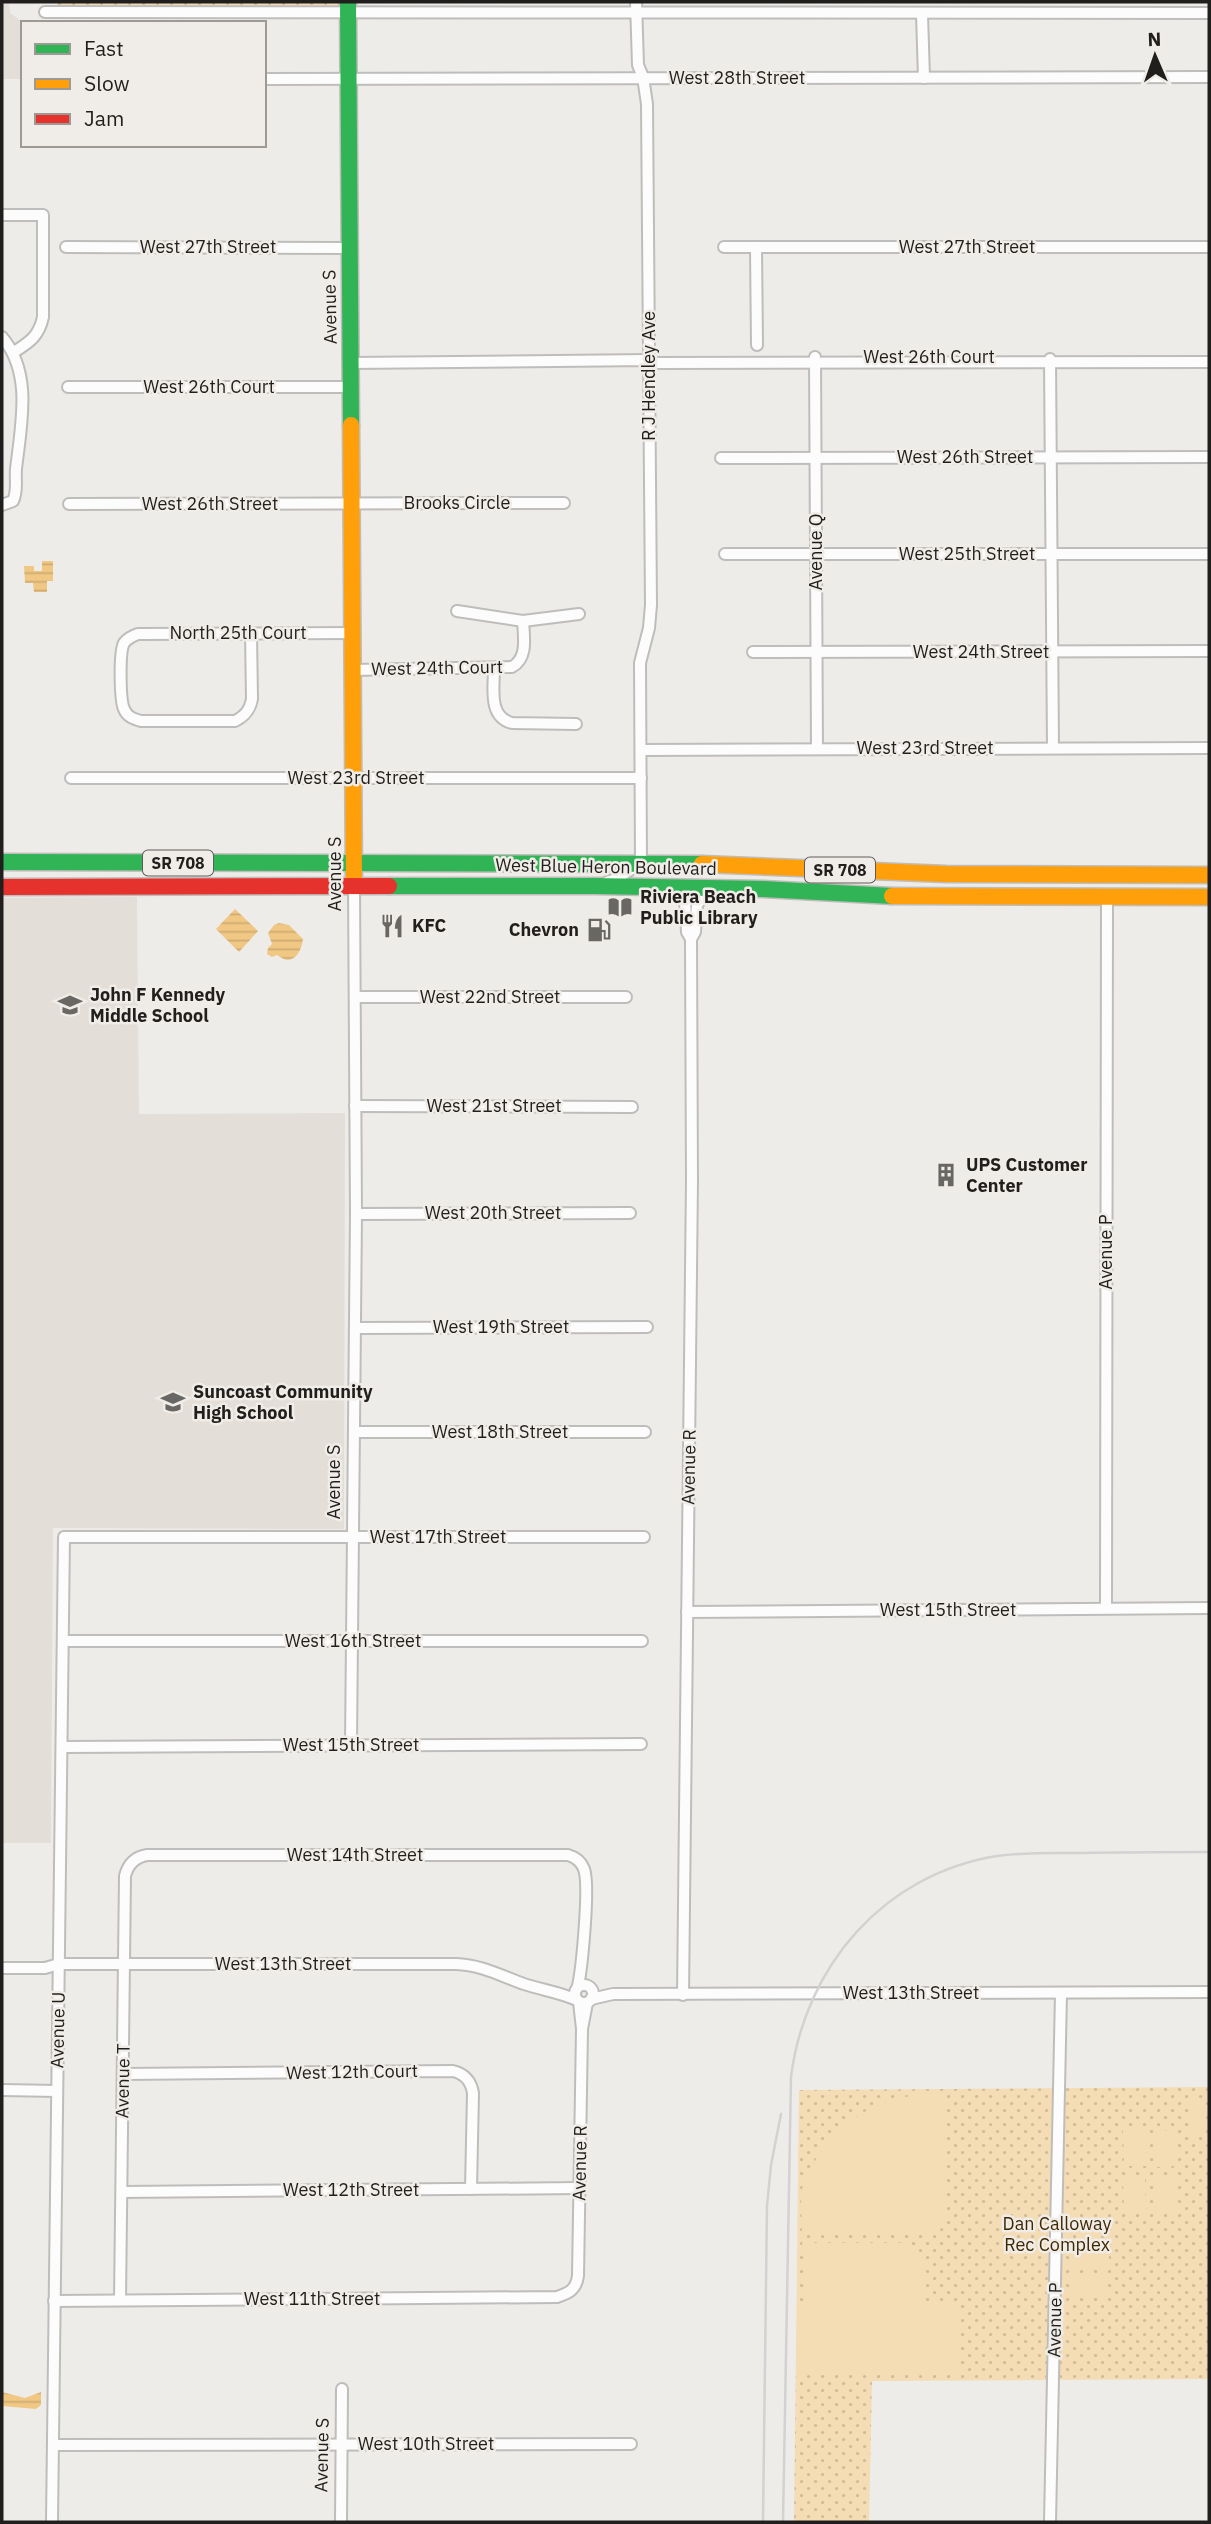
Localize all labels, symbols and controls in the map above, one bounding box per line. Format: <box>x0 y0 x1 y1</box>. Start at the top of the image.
legend <box>21 21 266 147</box>
north arrow <box>1120 21 1190 91</box>
text: N <box>1147 27 1162 51</box>
text: Fast <box>84 34 124 62</box>
street label: West 28th Street <box>669 66 805 89</box>
text: Slow <box>84 69 130 97</box>
text: Jam <box>84 104 124 132</box>
street label: West 27th Street <box>140 235 276 258</box>
street label: West 27th Street <box>899 235 1035 258</box>
street label: Avenue S <box>317 269 342 345</box>
street label: R J Hendley Ave <box>637 311 660 441</box>
street label: West 26th Court <box>863 345 995 368</box>
street label: West 26th Court <box>143 375 275 398</box>
street label: West 26th Street <box>897 445 1033 468</box>
street label: Brooks Circle <box>404 491 511 514</box>
street label: West 26th Street <box>142 492 278 515</box>
street label: Avenue Q <box>804 513 827 591</box>
street label: West 25th Street <box>899 542 1035 565</box>
street label: North 25th Court <box>169 621 307 644</box>
street label: West 24th Street <box>913 640 1049 663</box>
street label: West 24th Court <box>371 655 503 680</box>
street label: West 23rd Street <box>856 736 994 759</box>
street label: West 23rd Street <box>287 766 425 789</box>
street label: Avenue S <box>323 837 346 911</box>
road number: SR 708 <box>143 850 213 876</box>
street label: West Blue Heron Boulevard <box>495 853 717 880</box>
road number: SR 708 <box>805 858 875 883</box>
place label: Riviera Beach Public Library <box>640 885 758 929</box>
library icon: Riviera Beach Public Library <box>606 893 634 921</box>
restaurant icon: KFC <box>378 912 406 940</box>
place label: KFC <box>412 914 447 937</box>
fuel station icon: Chevron <box>585 916 613 944</box>
place label: Chevron <box>509 918 579 941</box>
place label: John F Kennedy Middle School <box>90 983 225 1027</box>
street label: West 22nd Street <box>420 985 560 1008</box>
school or university icon: John F Kennedy Middle School <box>56 991 84 1019</box>
street label: West 21st Street <box>426 1094 562 1117</box>
place label: UPS Customer Center <box>966 1153 1087 1197</box>
building icon: UPS Customer Center <box>932 1161 960 1189</box>
street label: West 20th Street <box>425 1201 561 1224</box>
street label: Avenue P <box>1094 1214 1117 1290</box>
street label: West 19th Street <box>433 1315 569 1338</box>
place label: Suncoast Community High School <box>193 1380 373 1424</box>
school or university icon: Suncoast Community High School <box>159 1388 187 1416</box>
street label: West 18th Street <box>432 1420 568 1443</box>
street label: Avenue R <box>676 1429 701 1505</box>
street label: Avenue S <box>322 1445 345 1519</box>
street label: West 17th Street <box>370 1525 506 1548</box>
street label: West 15th Street <box>880 1598 1016 1621</box>
street label: West 16th Street <box>285 1629 421 1652</box>
street label: West 15th Street <box>283 1733 419 1756</box>
street label: West 14th Street <box>287 1843 423 1866</box>
street label: West 13th Street <box>215 1952 351 1975</box>
street label: West 13th Street <box>843 1981 979 2004</box>
street label: Avenue U <box>45 1992 70 2068</box>
street label: Avenue T <box>110 2043 135 2119</box>
street label: West 12th Court <box>286 2059 418 2084</box>
street label: Avenue R <box>567 2125 592 2201</box>
street label: West 12th Street <box>283 2178 419 2201</box>
park label: Dan Calloway Rec Complex <box>1003 2212 1111 2256</box>
street label: Avenue P <box>1042 2282 1067 2358</box>
street label: West 11th Street <box>244 2287 380 2310</box>
street label: Avenue S <box>309 2417 334 2493</box>
street label: West 10th Street <box>358 2432 494 2455</box>

